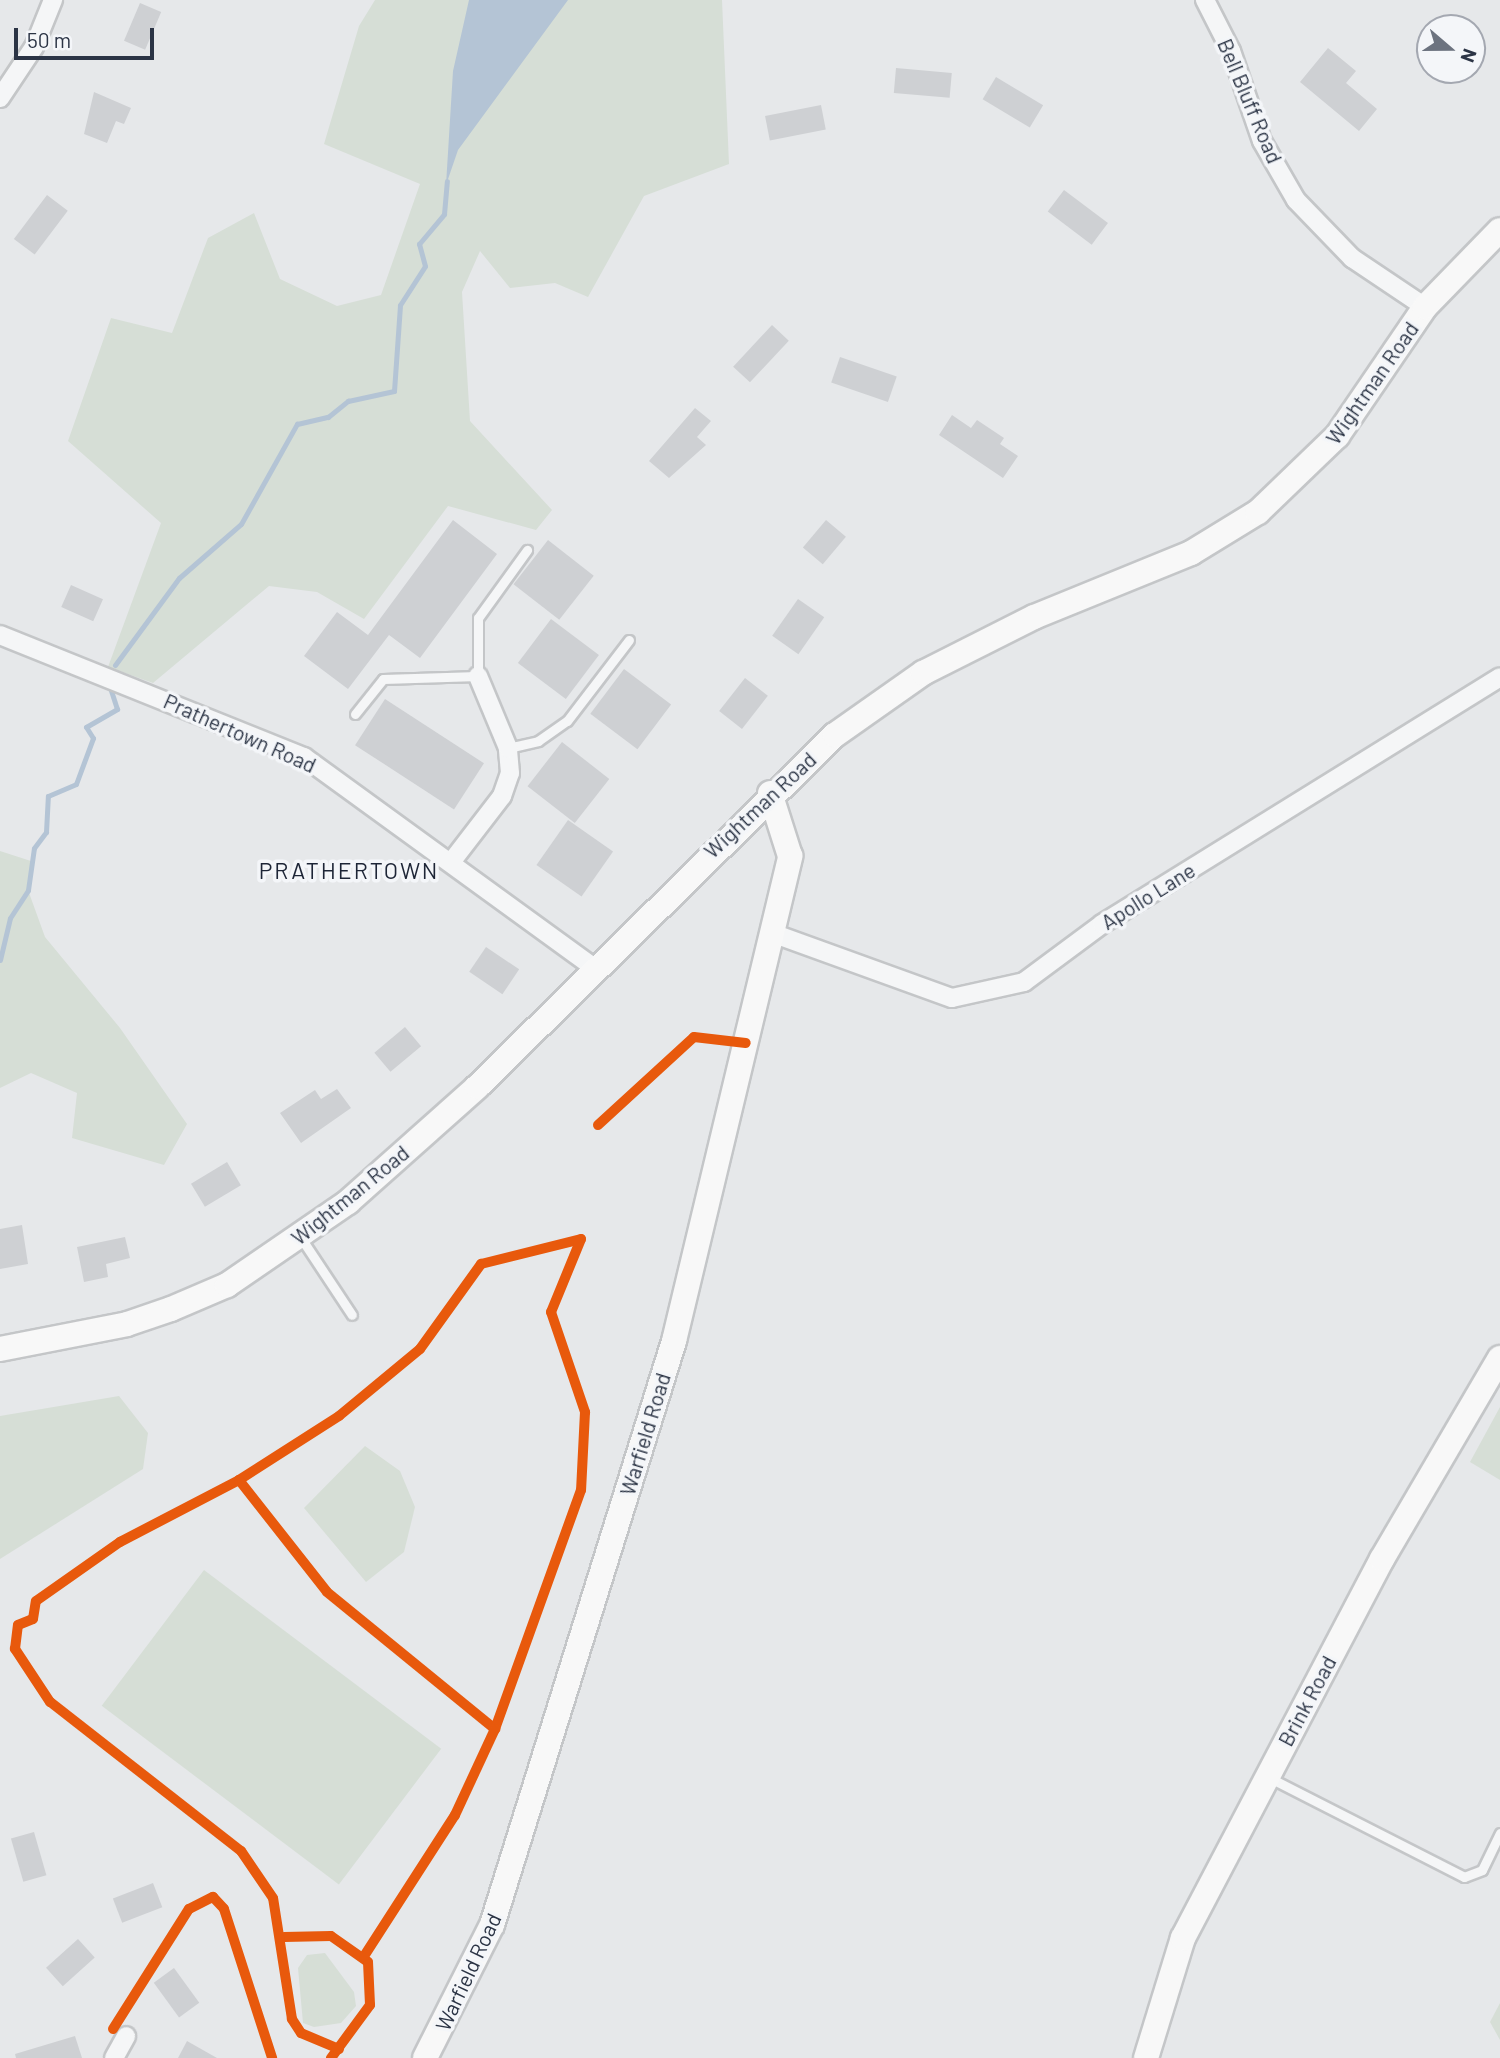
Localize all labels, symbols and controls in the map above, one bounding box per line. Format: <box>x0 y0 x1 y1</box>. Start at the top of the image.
scale bar <box>18 14 158 58</box>
north arrow <box>1416 14 1486 84</box>
text: 50 m <box>27 27 71 52</box>
street label: Bell Bluff Road <box>1212 35 1288 167</box>
text: N <box>1456 46 1482 66</box>
street label: Wightman Road <box>1320 317 1424 449</box>
street label: Prathertown Road <box>160 688 320 778</box>
street label: Wightman Road <box>699 747 821 863</box>
district label: PRATHERTOWN <box>260 856 438 884</box>
street label: Apollo Lane <box>1096 857 1200 935</box>
street label: Wightman Road <box>286 1140 414 1250</box>
street label: Warfield Road <box>614 1370 676 1498</box>
street label: Brink Road <box>1273 1652 1341 1750</box>
street label: Warfield Road <box>430 1909 506 2035</box>

